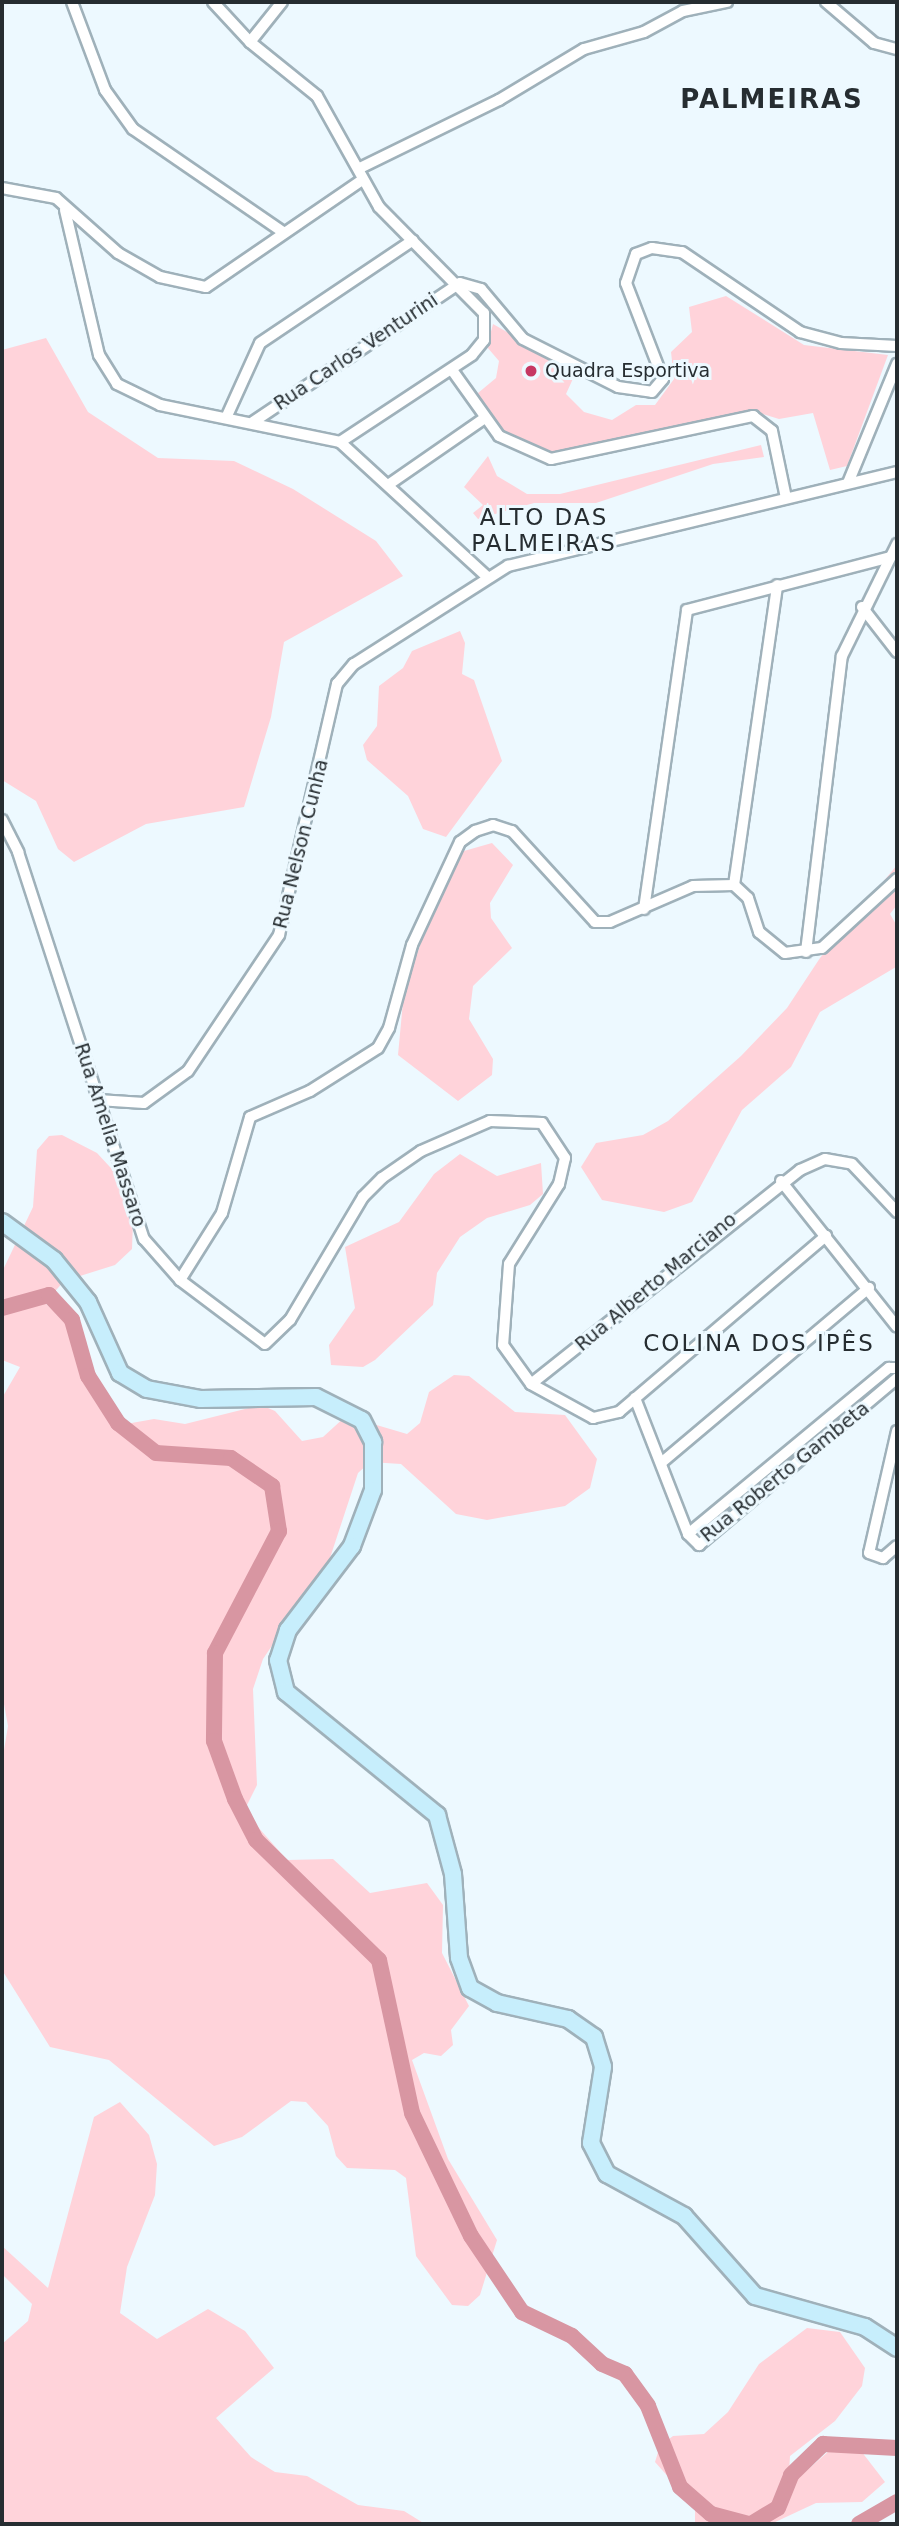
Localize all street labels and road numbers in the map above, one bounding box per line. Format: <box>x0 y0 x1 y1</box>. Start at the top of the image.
street label: Rua Carlos Venturini <box>270 289 442 415</box>
street label: Rua Nelson Cunha <box>269 757 333 931</box>
street label: Rua Amelia Massaro <box>69 1040 151 1230</box>
street label: Rua Alberto Marciano <box>571 1208 741 1356</box>
street label: Rua Roberto Gambeta <box>696 1397 874 1547</box>

